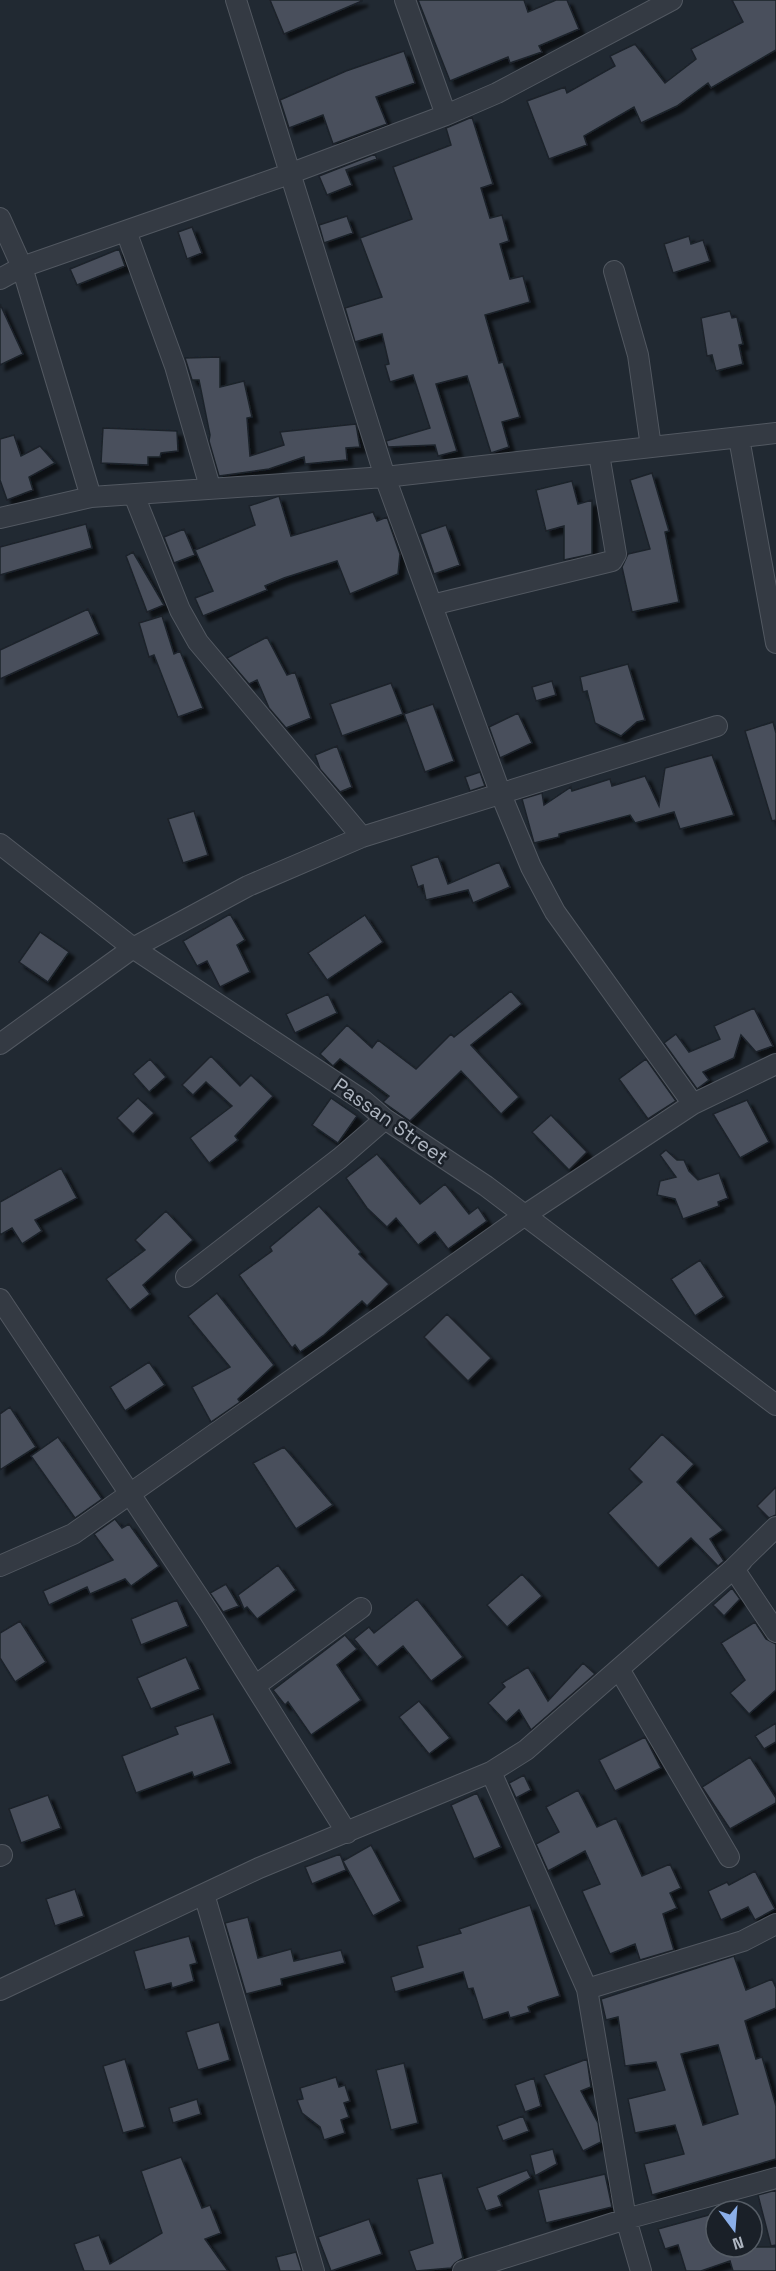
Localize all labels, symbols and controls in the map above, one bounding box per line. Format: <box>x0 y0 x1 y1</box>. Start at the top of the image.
street label: Passan Street <box>329 1072 453 1170</box>
north arrow <box>704 2199 764 2259</box>
text: N <box>730 2231 746 2255</box>

